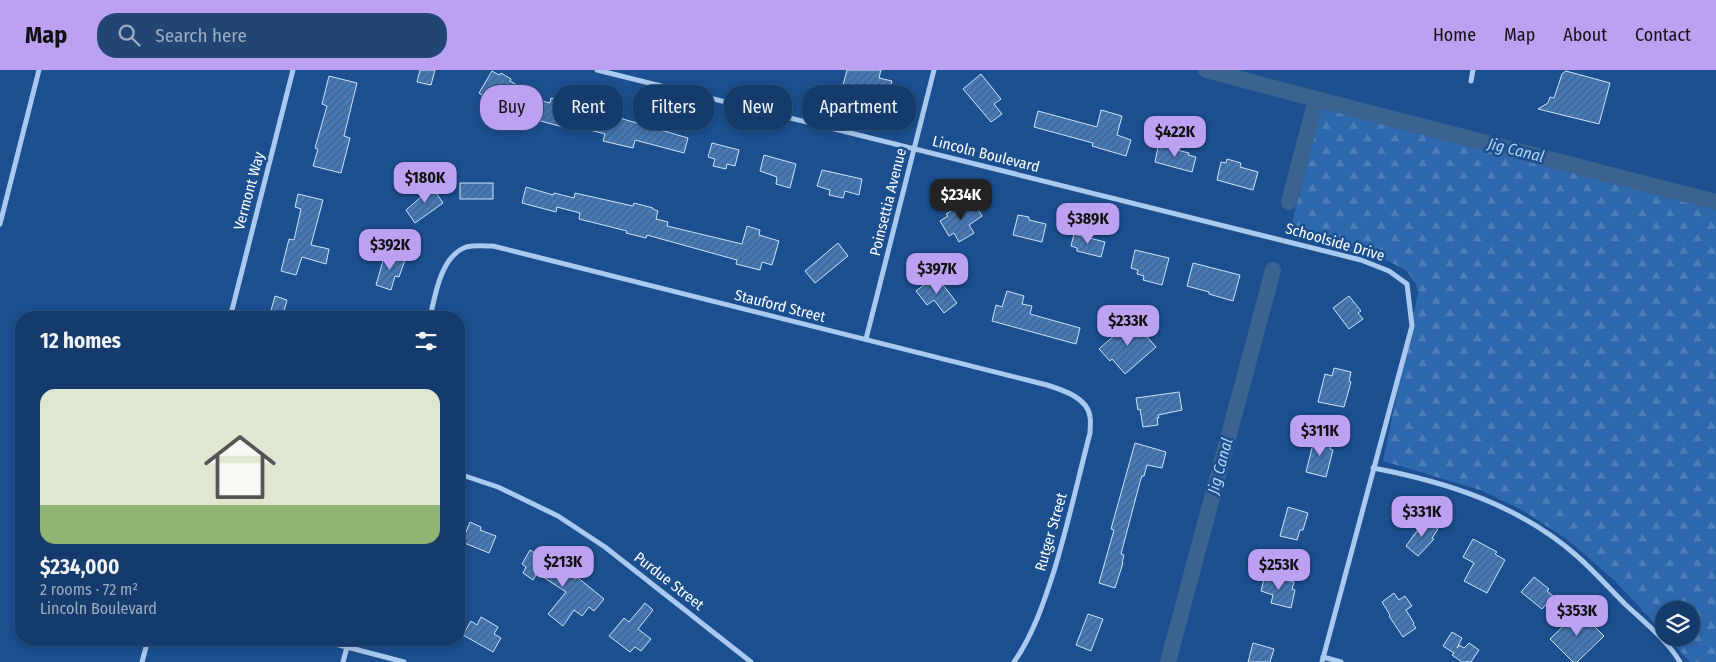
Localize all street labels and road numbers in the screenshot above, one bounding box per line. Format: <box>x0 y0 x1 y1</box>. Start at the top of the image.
street label: Lincoln Boulevard <box>931 132 1041 176</box>
street label: Poinsettia Avenue <box>866 146 910 258</box>
street label: Vermont Way <box>230 150 268 232</box>
street label: Schoolside Drive <box>1283 219 1387 265</box>
street label: Stauford Street <box>733 286 827 326</box>
street label: Rutger Street <box>1031 491 1071 573</box>
street label: Purdue Street <box>630 548 708 614</box>

